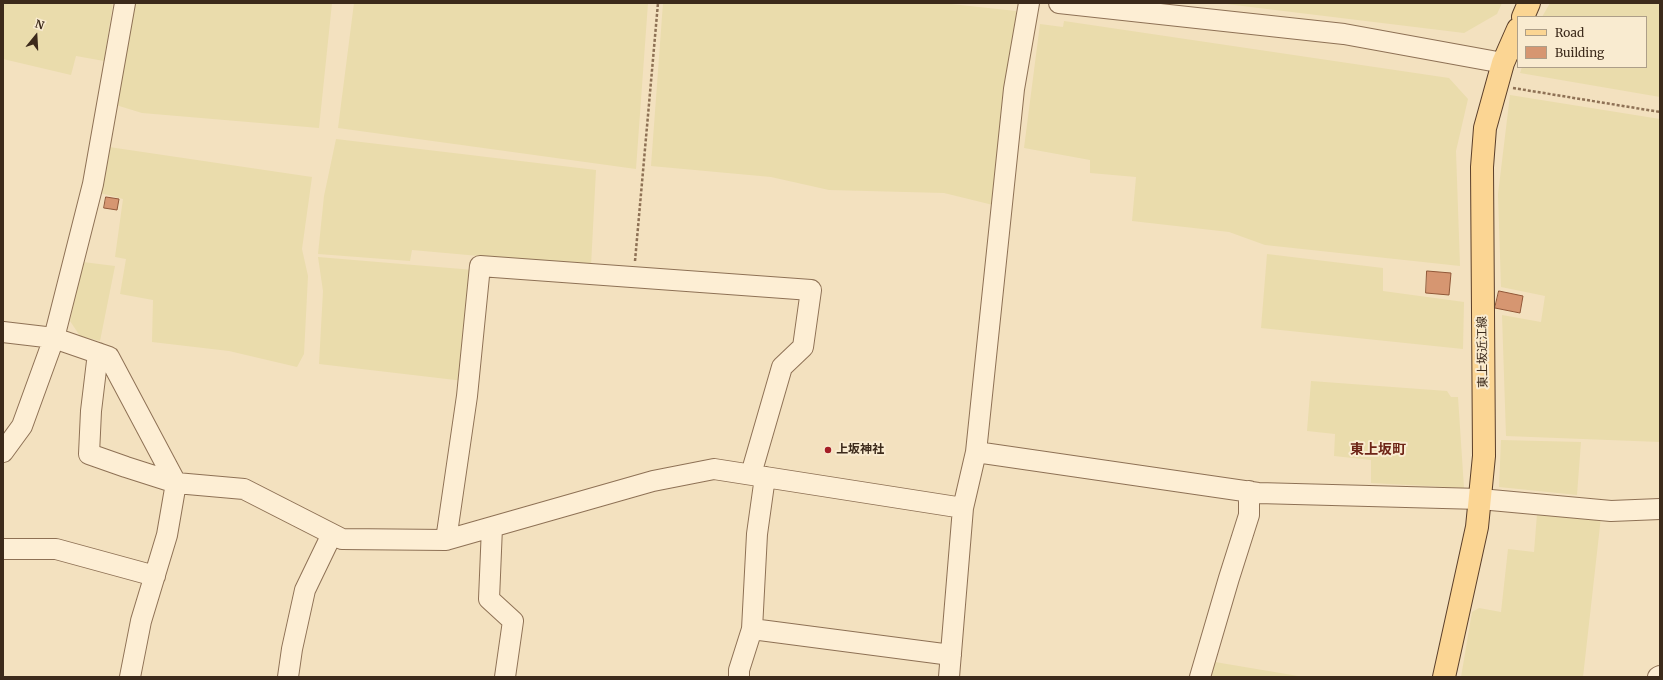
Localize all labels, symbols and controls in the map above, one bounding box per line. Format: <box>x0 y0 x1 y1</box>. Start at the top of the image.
north arrow <box>16 16 56 56</box>
legend <box>1517 16 1647 68</box>
text: N <box>33 17 46 33</box>
text: Road <box>1555 25 1584 40</box>
text: Building <box>1555 45 1604 60</box>
street label: 東上坂近江線 <box>1475 316 1491 388</box>
district label: 東上坂町 <box>1350 442 1406 458</box>
place label: 上坂神社 <box>836 443 884 457</box>
marker: 上坂神社 <box>823 445 833 455</box>

